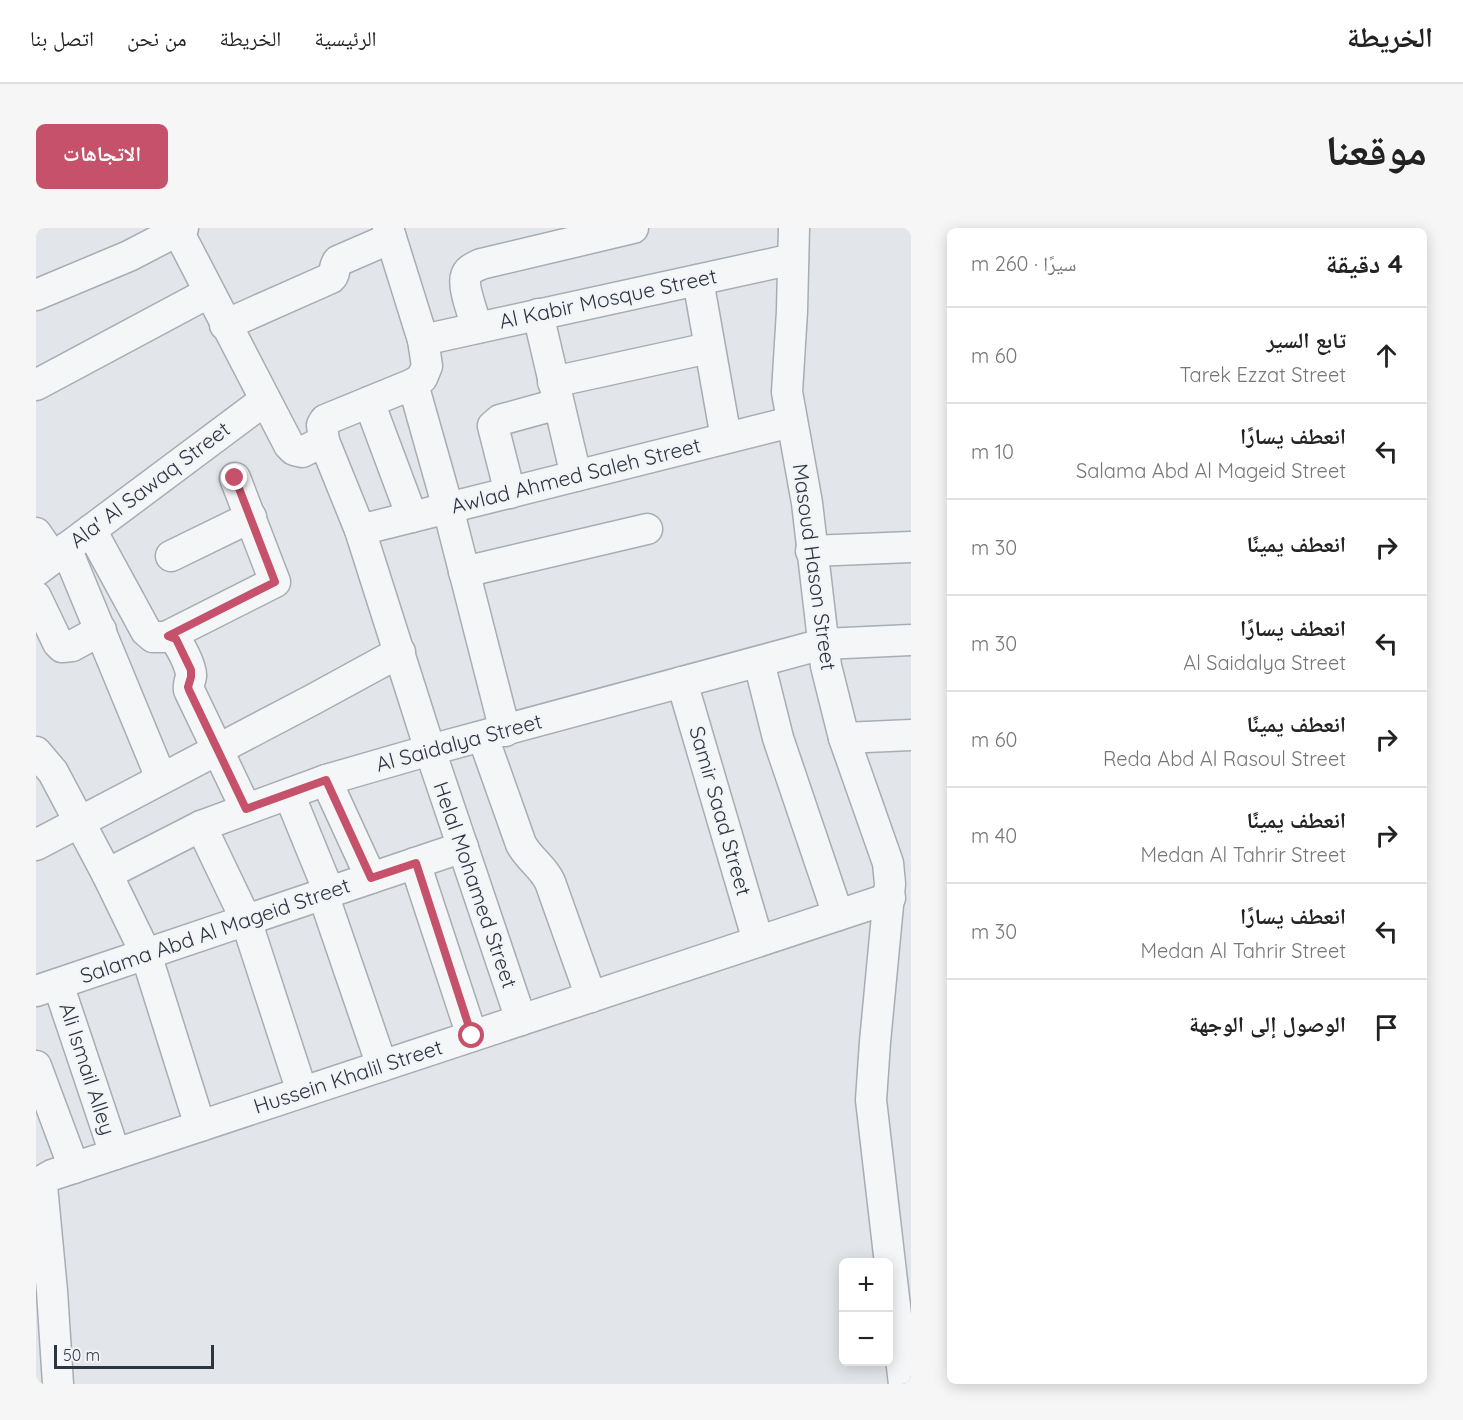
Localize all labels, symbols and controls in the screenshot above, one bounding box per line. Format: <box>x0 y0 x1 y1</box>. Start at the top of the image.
text: الخريطة <box>1347 19 1433 54</box>
text: اتصل بنا <box>30 25 94 51</box>
text: من نحن <box>127 25 187 51</box>
text: الخريطة <box>220 25 281 51</box>
text: الرئيسية <box>314 25 377 51</box>
text: موقعنا <box>1326 123 1427 176</box>
button: الاتجاهات <box>36 124 168 189</box>
text: 4 دقيقة <box>1326 247 1403 280</box>
text: سيرًا · 260 m <box>971 251 1077 276</box>
street label: Al Kabir Mosque Street <box>497 262 719 334</box>
text: تابع السير <box>1266 326 1346 354</box>
icon: ahead <box>1370 339 1403 372</box>
text: 60 m <box>971 343 1017 368</box>
text: Tarek Ezzat Street <box>1180 362 1346 387</box>
street label: Ala' Al Sawaq Street <box>64 415 235 553</box>
text: انعطف يسارًا <box>1240 422 1346 450</box>
street label: Awlad Ahmed Saleh Street <box>448 431 703 519</box>
icon: left <box>1370 435 1403 468</box>
text: 10 m <box>971 439 1014 464</box>
text: Salama Abd Al Mageid Street <box>1076 458 1346 483</box>
street label: Masoud Hason Street <box>788 462 842 672</box>
route end <box>221 464 247 490</box>
text: انعطف يمينًا <box>1247 530 1346 558</box>
icon: right <box>1370 531 1403 564</box>
text: 30 m <box>971 535 1017 560</box>
text: انعطف يسارًا <box>1240 614 1346 642</box>
icon: left <box>1370 627 1403 660</box>
text: 30 m <box>971 631 1017 656</box>
text: Al Saidalya Street <box>1183 650 1346 675</box>
street label: Al Saidalya Street <box>373 707 545 777</box>
text: انعطف يمينًا <box>1247 710 1346 738</box>
street label: Samir Saad Street <box>684 723 758 899</box>
icon: right <box>1370 723 1403 756</box>
text: 60 m <box>971 727 1017 752</box>
text: Reda Abd Al Rasoul Street <box>1103 746 1346 771</box>
street label: Helal Mohamed Street <box>428 778 524 991</box>
text: انعطف يمينًا <box>1247 806 1346 834</box>
icon: right <box>1370 819 1403 852</box>
text: 40 m <box>971 823 1017 848</box>
text: Medan Al Tahrir Street <box>1141 842 1346 867</box>
street label: Salama Abd Al Mageid Street <box>76 872 353 989</box>
text: انعطف يسارًا <box>1240 902 1346 930</box>
icon: left <box>1370 915 1403 948</box>
text: 30 m <box>971 919 1017 944</box>
text: Medan Al Tahrir Street <box>1141 938 1346 963</box>
street label: Ali Ismail Alley <box>54 999 122 1138</box>
text: الوصول إلى الوجهة <box>1189 1010 1346 1038</box>
icon: arrive <box>1370 1011 1403 1044</box>
route start <box>458 1022 484 1048</box>
street label: Hussein Khalil Street <box>250 1033 445 1119</box>
map controls <box>839 1258 893 1366</box>
button: + <box>839 1258 893 1312</box>
button: − <box>839 1312 893 1366</box>
scale bar <box>54 1342 214 1370</box>
text: 50 m <box>63 1345 100 1365</box>

